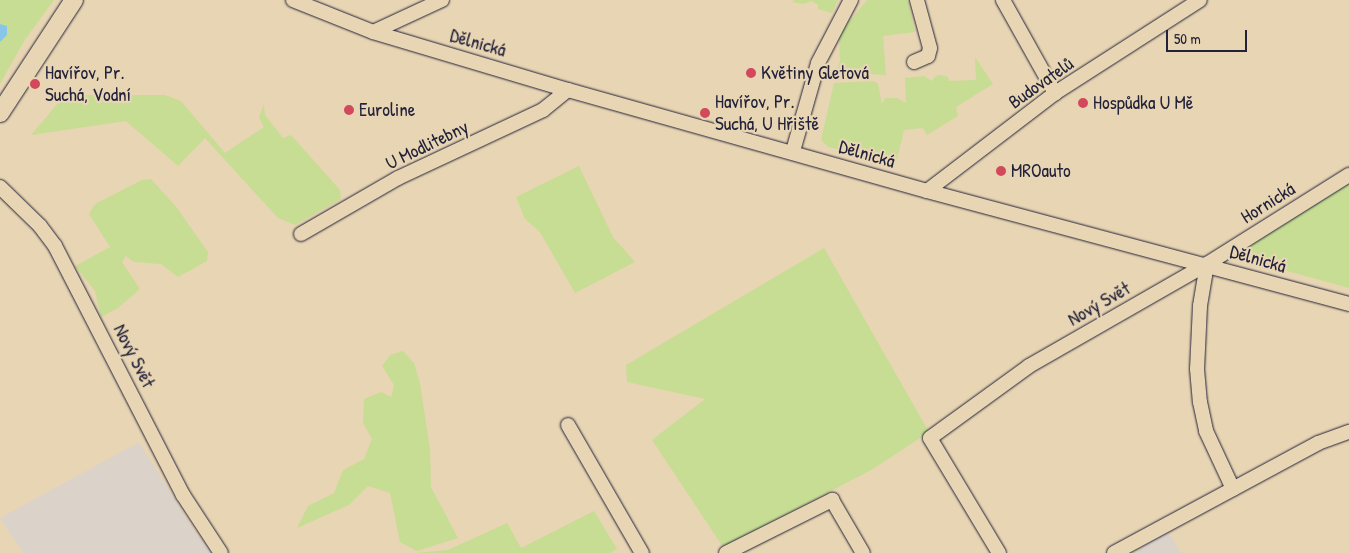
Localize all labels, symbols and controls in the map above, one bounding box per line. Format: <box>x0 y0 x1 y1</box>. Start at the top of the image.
scale bar <box>1169 20 1250 52</box>
street label: Dělnická <box>447 24 509 62</box>
text: 50 m <box>1174 28 1201 49</box>
street label: Budovatelů <box>1004 52 1078 114</box>
place label: Havířov, Pr. Suchá, Vodní <box>45 62 131 106</box>
place label: Květiny Gletová <box>761 62 869 84</box>
marker: Květiny Gletová <box>745 67 757 79</box>
marker: Havířov, Pr. Suchá, Vodní <box>29 78 41 90</box>
place label: Havířov, Pr. Suchá, U Hřiště <box>715 91 819 135</box>
place label: Hospůdka U Mě <box>1093 92 1193 114</box>
marker: Hospůdka U Mě <box>1077 97 1089 109</box>
place label: Euroline <box>359 99 415 121</box>
marker: Euroline <box>343 104 355 116</box>
marker: Havířov, Pr. Suchá, U Hřiště <box>699 107 711 119</box>
street label: U Modlitebny <box>382 115 472 175</box>
street label: Dělnická <box>836 135 898 173</box>
place label: MROauto <box>1011 160 1071 182</box>
marker: MROauto <box>995 165 1007 177</box>
street label: Hornická <box>1237 178 1299 228</box>
street label: Dělnická <box>1227 240 1289 278</box>
street label: Nový Svět <box>1064 277 1134 331</box>
street label: Nový Svět <box>108 320 160 392</box>

